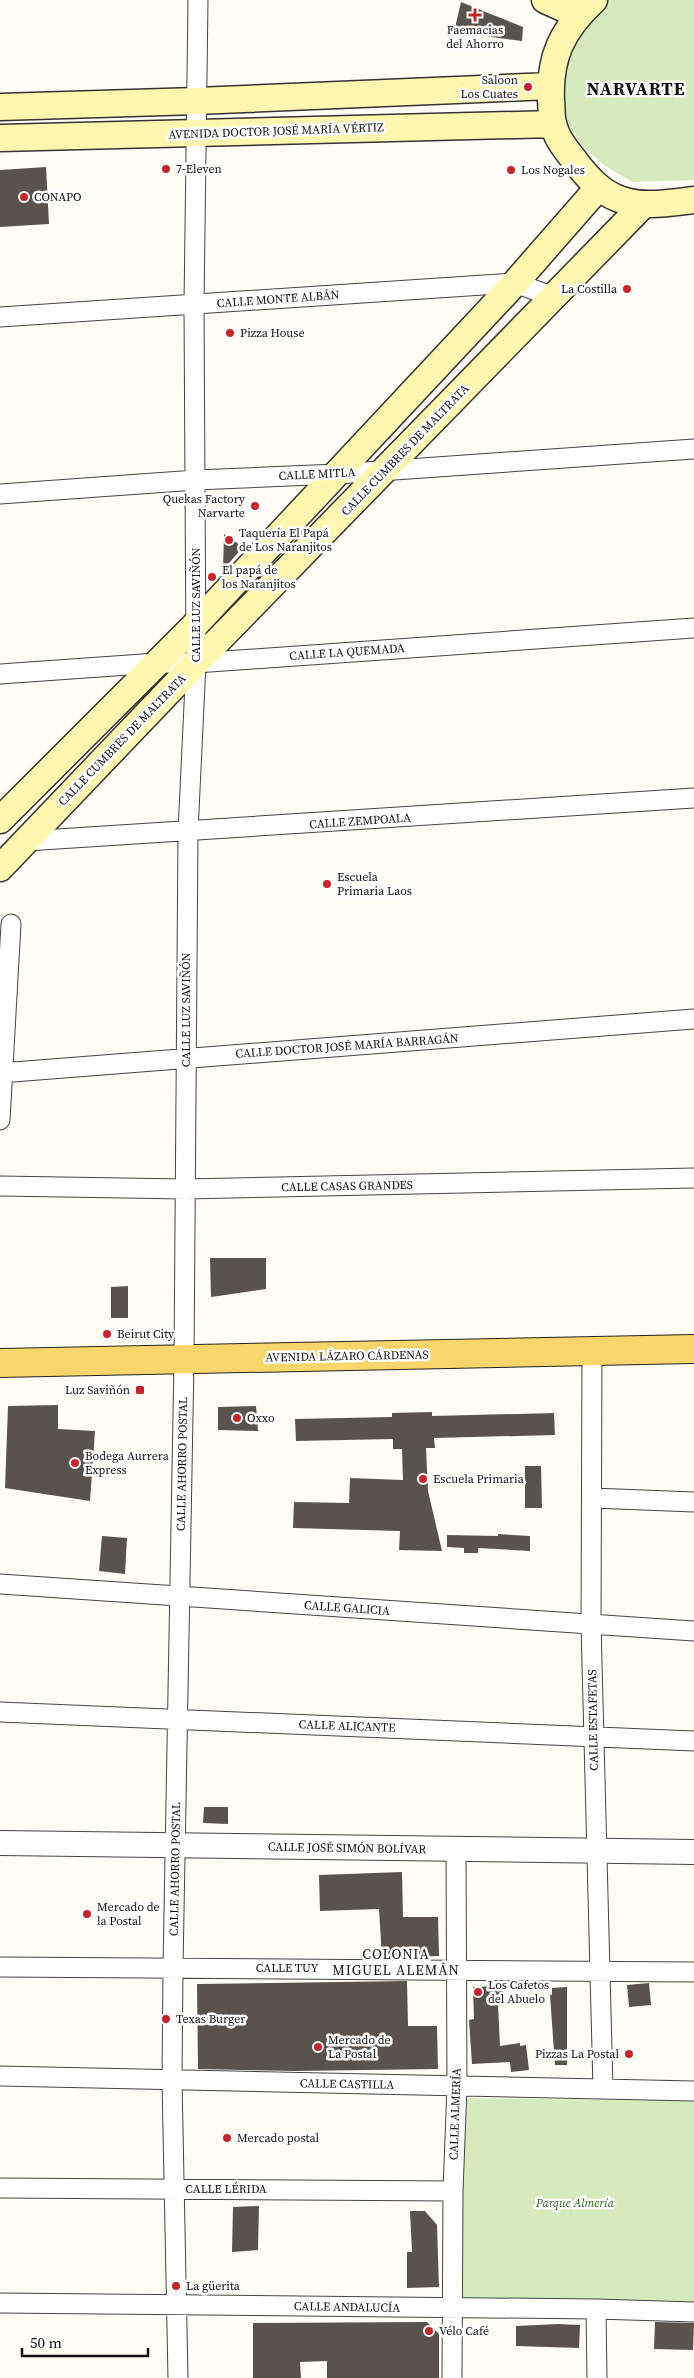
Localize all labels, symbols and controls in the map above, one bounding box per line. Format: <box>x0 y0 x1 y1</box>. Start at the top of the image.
marker: Faemacias del Ahorro <box>469 9 481 21</box>
place label: Faemacias del Ahorro <box>446 22 504 52</box>
place label: Saloon Los Cuates <box>460 72 518 102</box>
district label: NARVARTE <box>587 76 685 101</box>
marker: Saloon Los Cuates <box>522 81 534 93</box>
street label: AVENIDA DOCTOR JOSÉ MARÍA VÉRTIZ <box>168 119 384 143</box>
place label: 7-Eleven <box>176 161 222 177</box>
place label: Los Nogales <box>521 162 585 178</box>
marker: 7-Eleven <box>160 163 172 175</box>
marker: Los Nogales <box>505 164 517 176</box>
place label: CONAPO <box>34 189 82 205</box>
marker: CONAPO <box>18 191 30 203</box>
place label: La Costilla <box>561 281 618 297</box>
marker: La Costilla <box>621 283 633 295</box>
street label: CALLE MONTE ALBÁN <box>216 287 340 311</box>
place label: Pizza House <box>240 325 305 341</box>
marker: Pizza House <box>224 327 236 339</box>
street label: CALLE CUMBRES DE MALTRATA <box>338 381 472 519</box>
street label: CALLE MITLA <box>278 464 356 484</box>
place label: Quekas Factory Narvarte <box>163 491 246 521</box>
marker: Quekas Factory Narvarte <box>249 500 261 512</box>
place label: Taquería El Papá de Los Naranjitos <box>239 525 332 555</box>
marker: Taquería El Papá de Los Naranjitos <box>223 534 235 546</box>
street label: CALLE LUZ SAVIÑÓN <box>188 548 204 662</box>
place label: El papá de los Naranjitos <box>222 562 296 592</box>
marker: El papá de los Naranjitos <box>206 571 218 583</box>
street label: CALLE LA QUEMADA <box>289 640 405 664</box>
street label: CALLE CUMBRES DE MALTRATA <box>55 671 189 809</box>
street label: CALLE ZEMPOALA <box>309 809 411 833</box>
place label: Escuela Primaria Laos <box>337 869 412 899</box>
marker: Escuela Primaria Laos <box>321 878 333 890</box>
street label: CALLE LUZ SAVIÑÓN <box>178 953 194 1067</box>
street label: CALLE DOCTOR JOSÉ MARÍA BARRAGÁN <box>235 1030 459 1062</box>
street label: CALLE CASAS GRANDES <box>281 1177 413 1195</box>
place label: Beirut City <box>117 1326 175 1342</box>
marker: Beirut City <box>101 1328 113 1340</box>
street label: AVENIDA LÁZARO CÁRDENAS <box>265 1347 429 1365</box>
place label: Luz Saviñón <box>65 1382 130 1398</box>
marker: Luz Saviñón <box>134 1384 146 1396</box>
street label: CALLE AHORRO POSTAL <box>173 1397 191 1531</box>
place label: Oxxo <box>247 1410 275 1426</box>
marker: Oxxo <box>231 1412 243 1424</box>
place label: Bodega Aurrera Express <box>85 1448 170 1478</box>
marker: Bodega Aurrera Express <box>69 1457 81 1469</box>
place label: Escuela Primaria <box>433 1471 525 1487</box>
marker: Escuela Primaria <box>417 1473 429 1485</box>
street label: CALLE GALICIA <box>303 1597 391 1619</box>
street label: CALLE ESTAFETAS <box>584 1669 602 1771</box>
street label: CALLE ALICANTE <box>298 1716 396 1736</box>
street label: CALLE AHORRO POSTAL <box>166 1802 184 1936</box>
street label: CALLE JOSÉ SIMÓN BOLÍVAR <box>268 1839 427 1857</box>
place label: Mercado de la Postal <box>97 1899 160 1929</box>
marker: Mercado de la Postal <box>81 1908 93 1920</box>
district label: COLONIA MIGUEL ALEMÁN <box>332 1944 460 1980</box>
street label: CALLE TUY <box>256 1960 319 1976</box>
place label: Los Cafetos del Abuelo <box>488 1977 549 2007</box>
marker: Los Cafetos del Abuelo <box>472 1986 484 1998</box>
place label: Texas Burger <box>176 2011 245 2027</box>
marker: Texas Burger <box>160 2013 172 2025</box>
place label: Mercado de La Postal <box>328 2032 391 2062</box>
marker: Mercado de La Postal <box>312 2041 324 2053</box>
place label: Pizzas La Postal <box>535 2046 619 2062</box>
marker: Pizzas La Postal <box>623 2048 635 2060</box>
street label: CALLE ALMERÍA <box>445 2067 465 2160</box>
street label: CALLE CASTILLA <box>300 2075 394 2093</box>
place label: Mercado postal <box>237 2130 320 2146</box>
marker: Mercado postal <box>221 2132 233 2144</box>
street label: CALLE LÉRIDA <box>185 2181 267 2197</box>
park label: Parque Almería <box>535 2195 615 2211</box>
place label: La güerita <box>186 2278 241 2294</box>
marker: La güerita <box>170 2280 182 2292</box>
street label: CALLE ANDALUCÍA <box>294 2298 400 2316</box>
place label: Vélo Café <box>439 2323 489 2339</box>
marker: Vélo Café <box>423 2325 435 2337</box>
scale bar <box>22 2326 149 2358</box>
text: 50 m <box>30 2332 62 2353</box>

